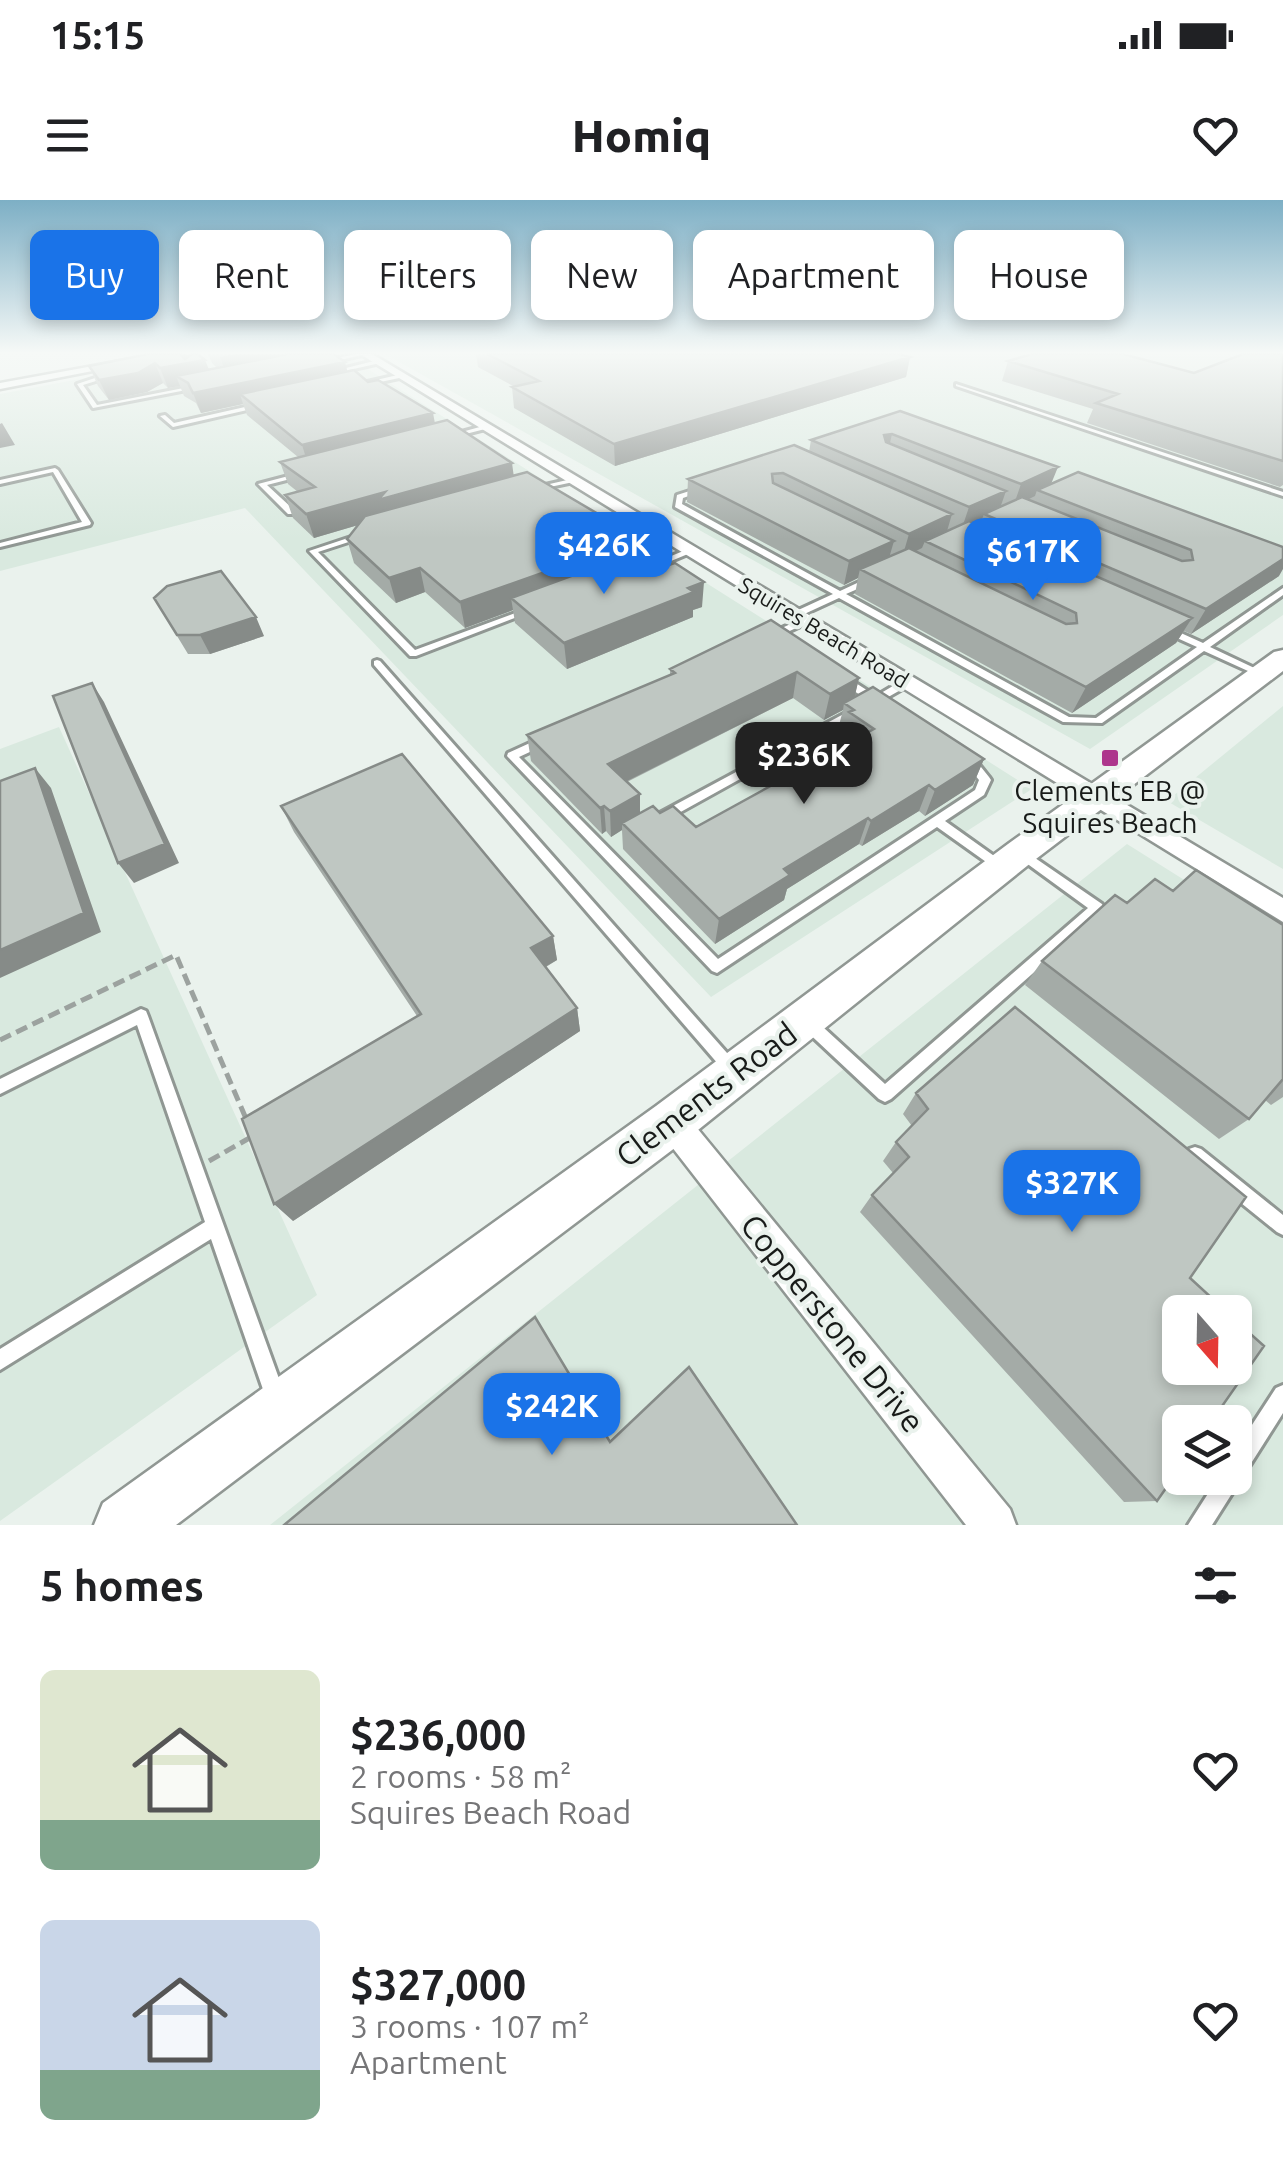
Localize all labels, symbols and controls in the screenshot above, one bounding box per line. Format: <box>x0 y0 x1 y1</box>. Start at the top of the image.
text: 15:15 <box>50 14 145 56</box>
icon: menu <box>40 108 95 163</box>
icon: heart <box>1188 108 1243 163</box>
text: Homiq <box>572 110 711 161</box>
chip: Buy <box>30 230 159 320</box>
chip: Rent <box>179 230 324 320</box>
chip: Filters <box>344 230 511 320</box>
chip: New <box>531 230 673 320</box>
chip: Apartment <box>693 230 934 320</box>
chip: House <box>954 230 1124 320</box>
pin: $426K <box>534 512 674 597</box>
pin: $617K <box>963 518 1103 603</box>
text: $426K <box>557 526 651 562</box>
text: $617K <box>986 532 1080 568</box>
street label: Squires Beach Road <box>735 571 913 693</box>
pin: $236K <box>734 722 874 807</box>
text: $236K <box>757 736 851 772</box>
marker: Clements EB @ Squires Beach <box>1099 747 1121 769</box>
place label: Clements EB @ Squires Beach <box>1014 775 1206 838</box>
street label: Clements Road <box>609 1014 803 1174</box>
pin: $327K <box>1002 1150 1142 1235</box>
text: $327K <box>1025 1164 1119 1200</box>
street label: Copperstone Drive <box>734 1207 932 1439</box>
north arrow <box>1162 1295 1252 1385</box>
map controls <box>1162 1295 1252 1495</box>
pin: $242K <box>482 1373 622 1458</box>
text: $242K <box>505 1387 599 1423</box>
button: layers <box>1162 1405 1252 1495</box>
icon: filters <box>1188 1558 1243 1613</box>
text: 5 homes <box>40 1562 204 1609</box>
icon: home <box>120 1710 240 1830</box>
text: $236,000 <box>350 1711 526 1758</box>
icon: heart <box>1188 1743 1243 1798</box>
text: 2 rooms · 58 m² <box>350 1758 571 1794</box>
text: Squires Beach Road <box>350 1794 631 1830</box>
icon: home <box>120 1960 240 2080</box>
text: $327,000 <box>350 1961 526 2008</box>
icon: heart <box>1188 1993 1243 2048</box>
text: 3 rooms · 107 m² <box>350 2008 590 2044</box>
text: Apartment <box>350 2044 507 2080</box>

